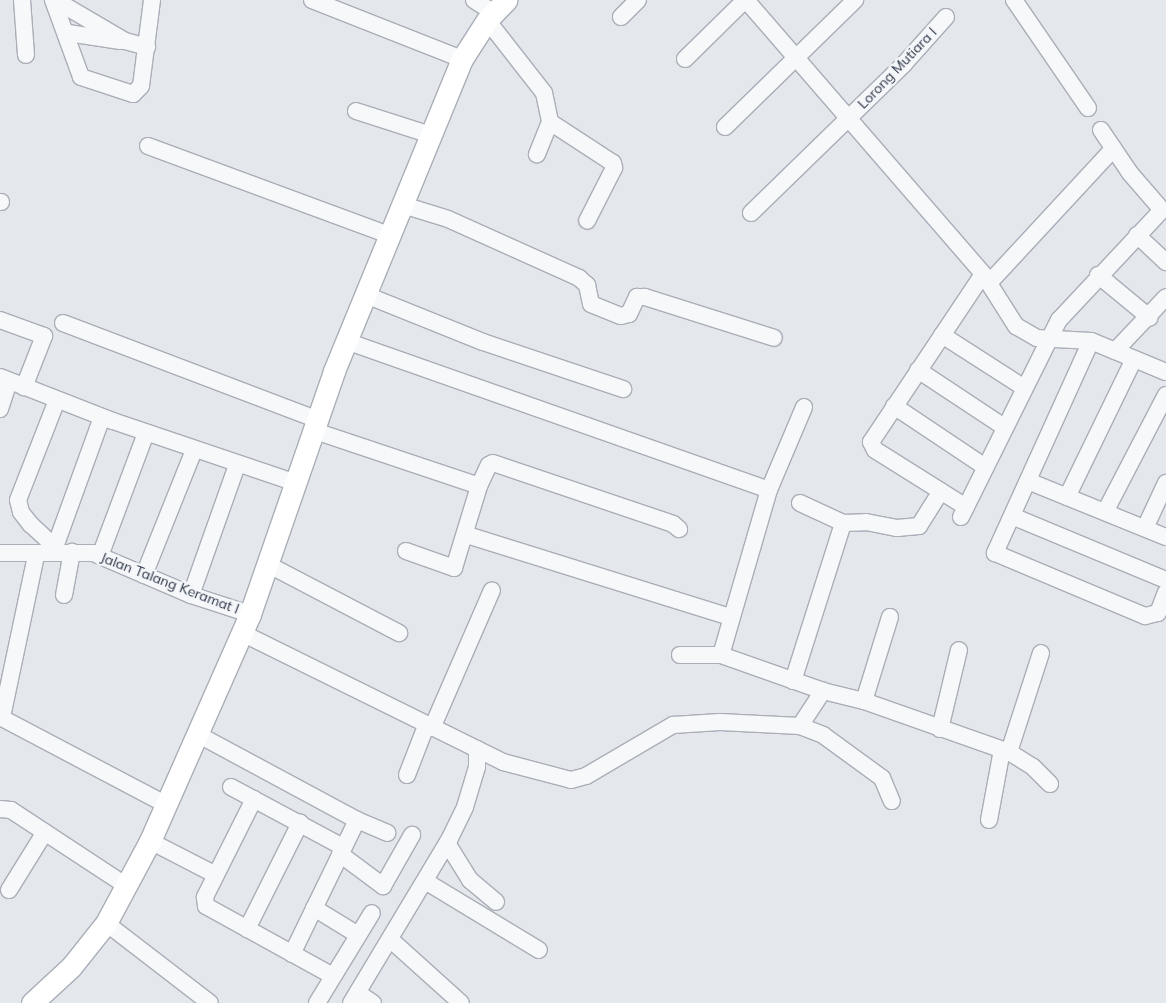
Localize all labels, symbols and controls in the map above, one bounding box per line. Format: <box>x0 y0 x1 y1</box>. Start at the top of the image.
street label: Lorong Mutiara I <box>854 24 940 112</box>
street label: Jalan Talang Keramat I <box>98 549 242 617</box>

